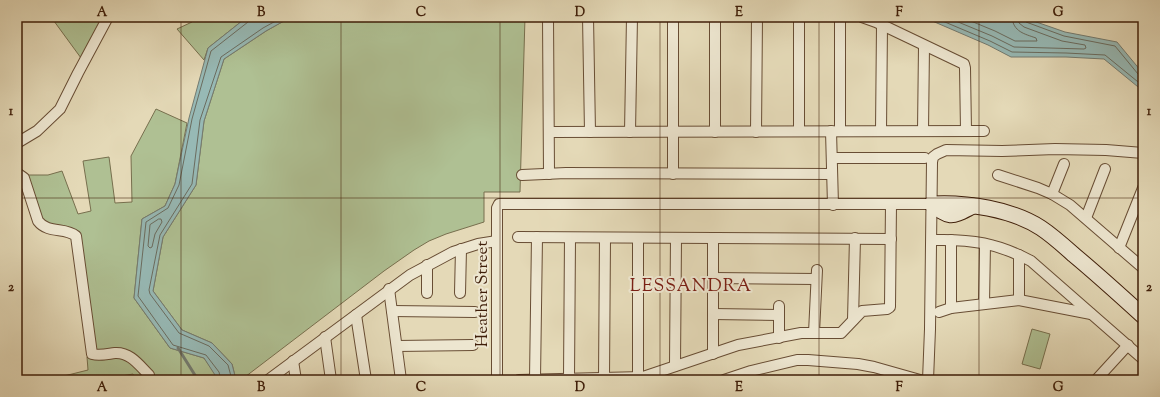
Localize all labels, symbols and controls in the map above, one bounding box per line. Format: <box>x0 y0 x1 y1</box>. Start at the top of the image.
text: A <box>97 4 108 22</box>
text: B <box>257 4 266 22</box>
text: C <box>416 4 426 22</box>
text: D <box>575 4 585 22</box>
text: E <box>735 4 743 22</box>
text: F <box>895 4 903 22</box>
text: G <box>1053 4 1064 22</box>
text: 1 <box>9 103 14 121</box>
text: 1 <box>1147 103 1152 121</box>
street label: Heather Street <box>471 241 495 347</box>
district label: LESSANDRA <box>630 274 752 300</box>
text: 2 <box>8 279 15 297</box>
text: 2 <box>1146 279 1153 297</box>
text: A <box>97 379 108 397</box>
text: B <box>257 379 266 397</box>
text: C <box>416 379 426 397</box>
text: D <box>575 379 585 397</box>
text: E <box>735 379 743 397</box>
text: F <box>895 379 903 397</box>
text: G <box>1053 379 1064 397</box>

